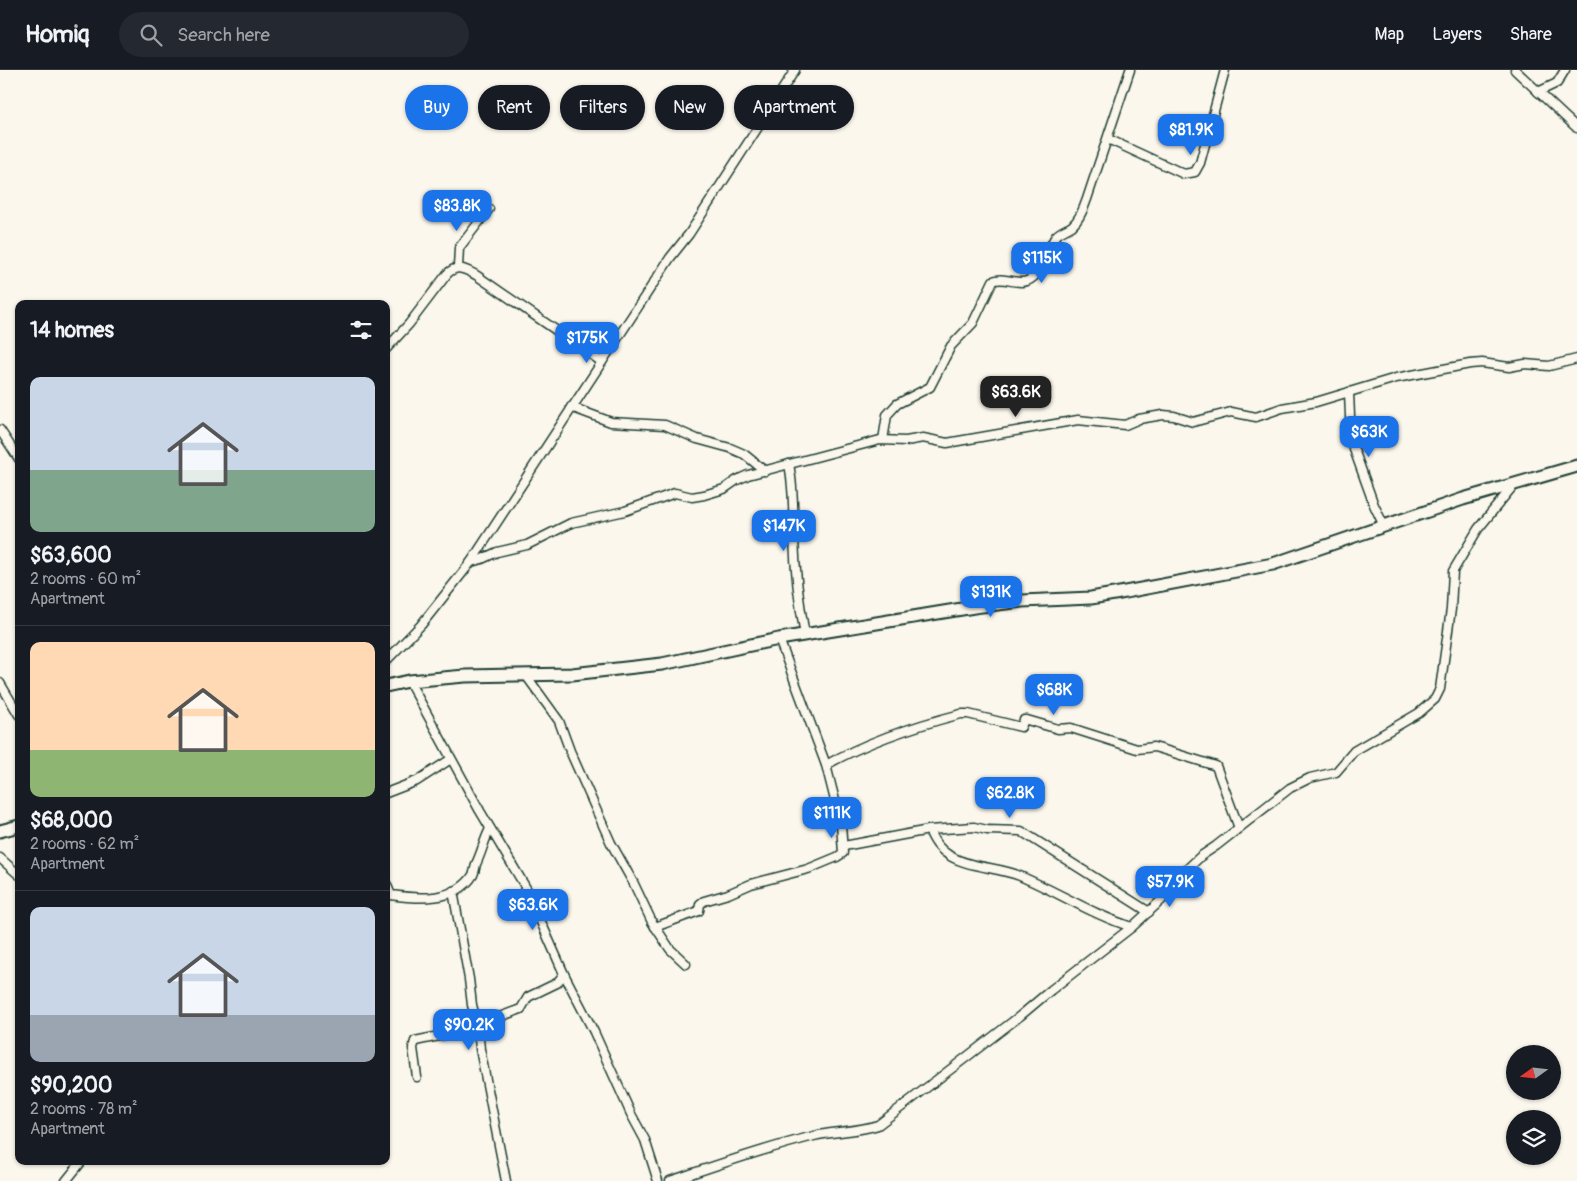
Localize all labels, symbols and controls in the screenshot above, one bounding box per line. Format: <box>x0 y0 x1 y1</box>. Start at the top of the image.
search box <box>119 12 469 57</box>
text: Homiq <box>25 20 89 49</box>
icon: search <box>137 21 165 49</box>
text: Search here <box>177 23 270 47</box>
text: Map <box>1375 23 1404 46</box>
text: Layers <box>1432 23 1482 46</box>
text: Share <box>1510 23 1552 46</box>
chip: Buy <box>405 85 468 130</box>
chip: Rent <box>478 85 550 130</box>
chip: Filters <box>560 85 645 130</box>
chip: New <box>655 85 724 130</box>
chip: Apartment <box>734 85 854 130</box>
pin: $81.9K <box>1150 114 1232 156</box>
text: $81.9K <box>1169 120 1213 140</box>
pin: $83.8K <box>416 190 498 232</box>
text: $83.8K <box>434 196 480 216</box>
pin: $115K <box>1007 242 1077 284</box>
text: $115K <box>1022 248 1062 268</box>
icon: filters <box>347 316 375 344</box>
text: 14 homes <box>30 317 114 344</box>
pin: $175K <box>552 322 622 364</box>
text: $175K <box>566 328 608 348</box>
pin: $63.6K <box>975 376 1057 418</box>
text: $63.6K <box>991 382 1041 402</box>
icon: home <box>158 409 248 499</box>
pin: $63K <box>1339 416 1399 458</box>
text: $63K <box>1351 422 1387 442</box>
pin: $147K <box>749 510 819 552</box>
text: $147K <box>763 516 805 536</box>
text: $63,600 <box>30 542 112 569</box>
text: 2 rooms · 60 m² <box>30 569 141 589</box>
pin: $131K <box>956 576 1026 618</box>
text: $131K <box>971 582 1011 602</box>
text: Apartment <box>30 589 105 609</box>
pin: $68K <box>1024 674 1084 716</box>
icon: home <box>158 675 248 765</box>
text: $68K <box>1036 680 1072 700</box>
pin: $62.8K <box>969 776 1051 819</box>
text: $62.8K <box>986 783 1034 803</box>
pin: $111K <box>797 796 867 839</box>
text: $111K <box>813 803 851 823</box>
text: $68,000 <box>30 807 113 834</box>
text: 2 rooms · 62 m² <box>30 834 139 854</box>
text: Apartment <box>30 854 105 874</box>
pin: $57.9K <box>1129 866 1211 908</box>
text: $57.9K <box>1146 872 1194 892</box>
pin: $63.6K <box>492 888 574 931</box>
text: $63.6K <box>508 895 558 915</box>
icon: home <box>158 940 248 1030</box>
pin: $90.2K <box>428 1008 510 1051</box>
text: $90.2K <box>444 1015 494 1035</box>
north arrow <box>1506 1045 1561 1100</box>
map controls <box>1506 1045 1561 1165</box>
text: $90,200 <box>30 1072 112 1099</box>
text: 2 rooms · 78 m² <box>30 1099 137 1119</box>
button: layers <box>1506 1110 1561 1165</box>
text: Apartment <box>30 1119 105 1139</box>

